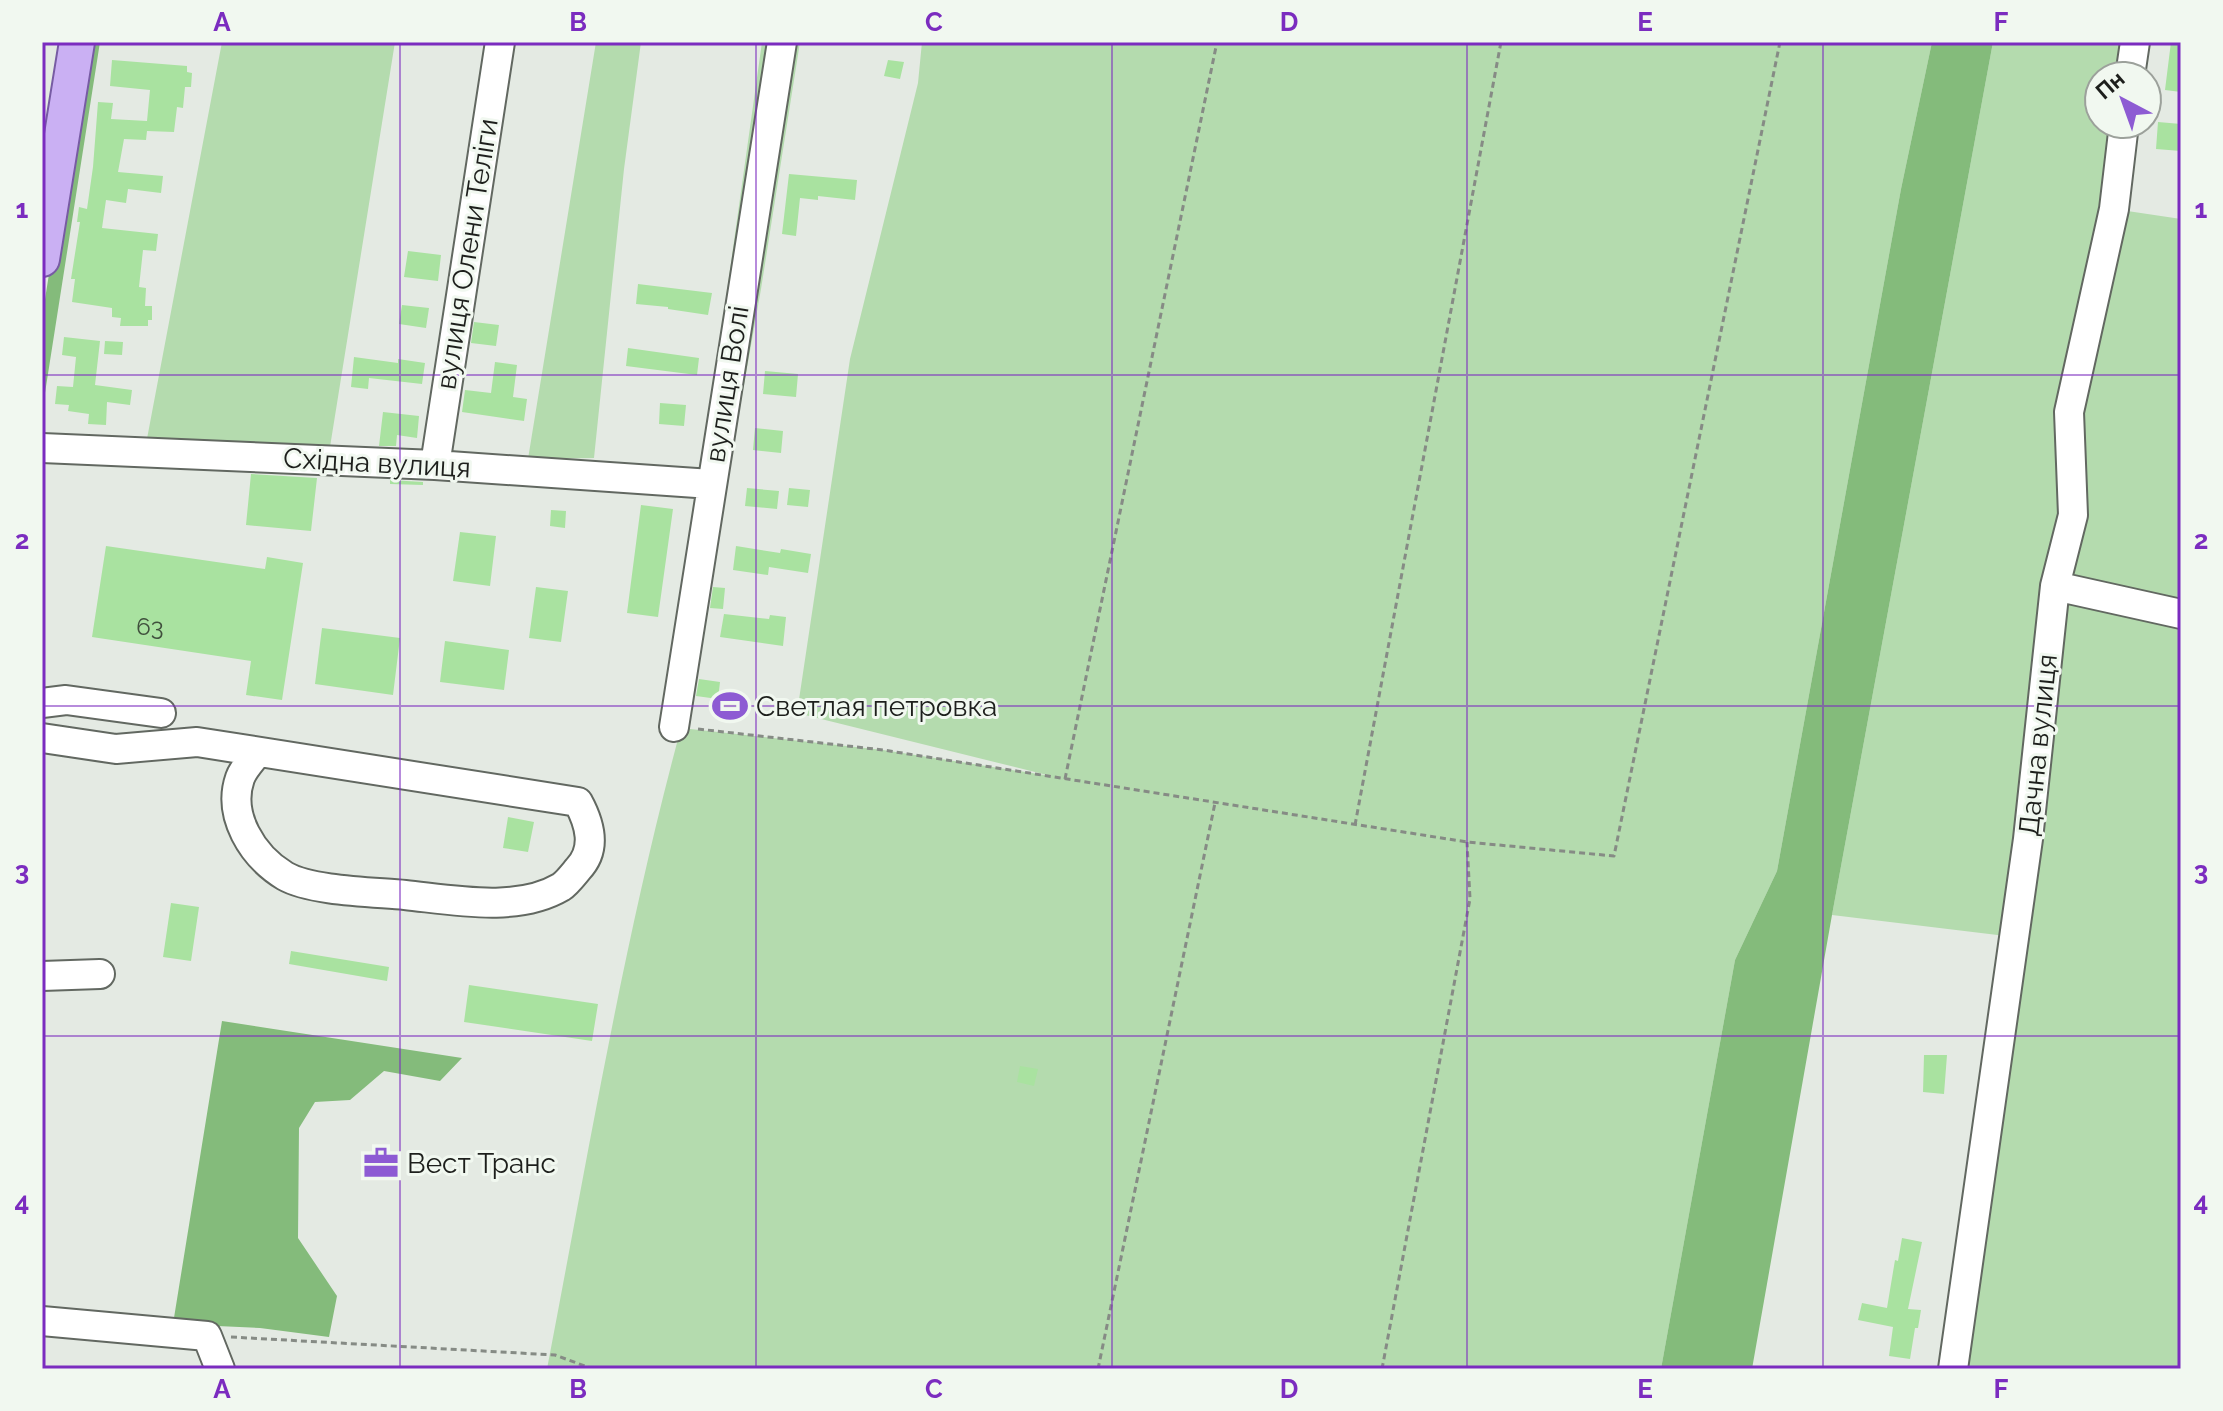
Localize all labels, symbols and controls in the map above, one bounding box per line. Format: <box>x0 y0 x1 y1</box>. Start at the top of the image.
text: A <box>213 7 231 37</box>
text: B <box>569 7 587 37</box>
text: C <box>925 7 943 37</box>
text: D <box>1280 7 1298 37</box>
text: E <box>1637 7 1653 37</box>
text: F <box>1994 7 2009 37</box>
north arrow <box>2083 60 2163 140</box>
text: Пн <box>2090 65 2129 104</box>
street label: вулиця Олени Теліги <box>429 116 505 392</box>
text: 1 <box>16 194 29 224</box>
text: 1 <box>2195 194 2208 224</box>
street label: вулиця Волі <box>698 303 756 465</box>
street label: Східна вулиця <box>282 442 472 484</box>
text: 2 <box>15 525 29 555</box>
text: 2 <box>2194 525 2208 555</box>
house number: 63 <box>136 612 164 641</box>
street label: Дачна вулиця <box>2012 652 2064 838</box>
sports icon: Светлая петровка <box>711 687 749 725</box>
place label: Светлая петровка <box>756 690 997 723</box>
text: 3 <box>15 856 29 886</box>
text: 3 <box>2194 856 2208 886</box>
office icon: Вест Транс <box>362 1144 400 1182</box>
place label: Вест Транс <box>407 1147 556 1180</box>
text: 4 <box>15 1187 29 1217</box>
text: 4 <box>2194 1187 2208 1217</box>
text: A <box>213 1374 231 1404</box>
text: B <box>569 1374 587 1404</box>
text: C <box>925 1374 943 1404</box>
text: D <box>1280 1374 1298 1404</box>
text: E <box>1637 1374 1653 1404</box>
text: F <box>1994 1374 2009 1404</box>

